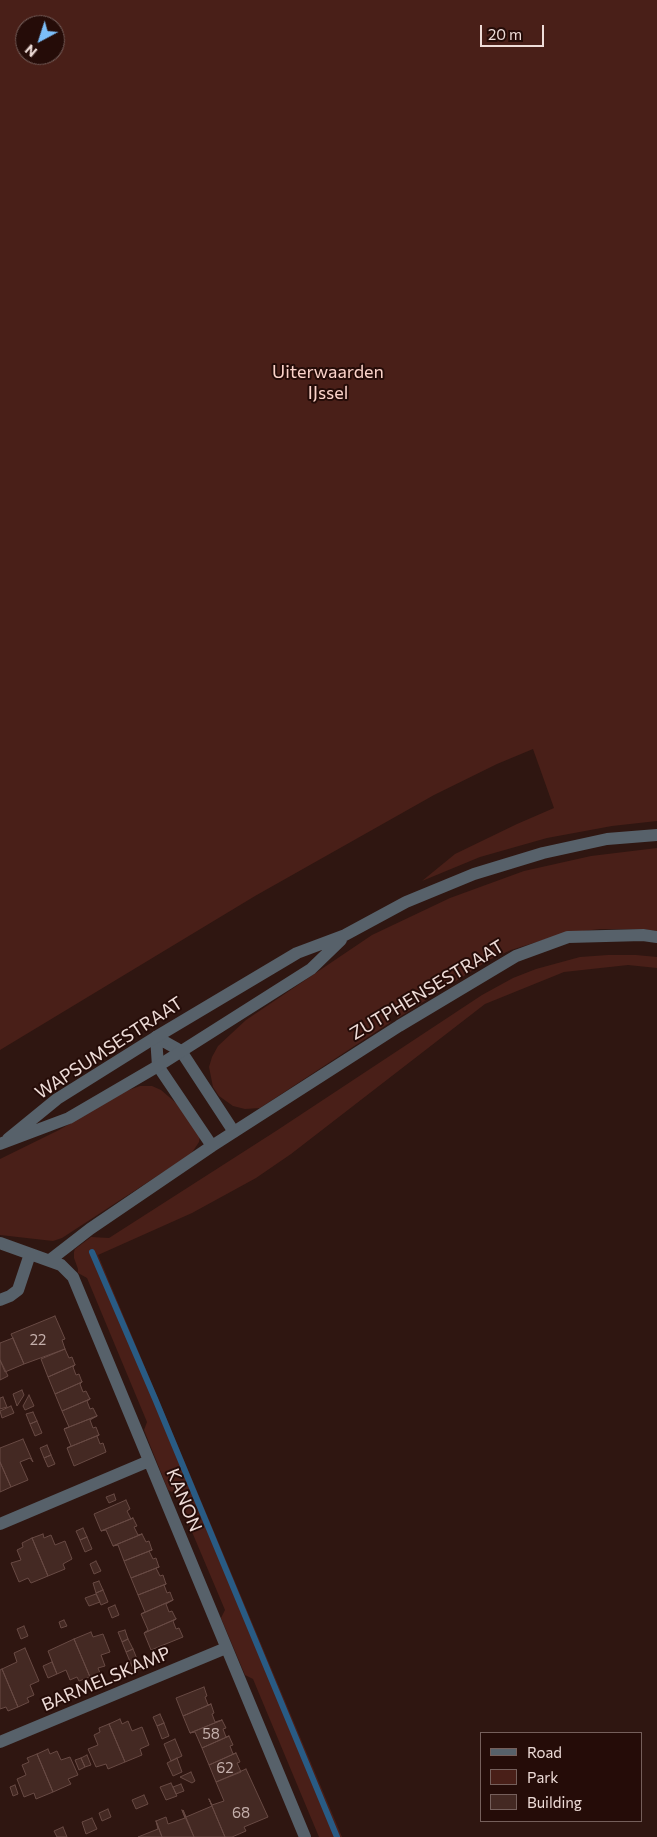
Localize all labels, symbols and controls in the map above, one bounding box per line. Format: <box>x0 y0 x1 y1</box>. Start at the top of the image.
north arrow <box>15 15 65 65</box>
scale bar <box>482 15 546 47</box>
text: 20 m <box>488 25 522 43</box>
text: N <box>21 41 40 61</box>
park label: Uiterwaarden IJssel <box>272 361 384 404</box>
street label: ZUTPHENSESTRAAT <box>346 935 508 1045</box>
street label: WAPSUMSESTRAAT <box>31 992 187 1104</box>
house number: 22 <box>30 1331 46 1349</box>
street label: KANON <box>162 1465 206 1535</box>
street label: BARMELSKAMP <box>38 1642 174 1716</box>
house number: 58 <box>202 1725 220 1743</box>
legend <box>480 1732 642 1822</box>
text: Road <box>527 1743 562 1761</box>
house number: 62 <box>216 1759 234 1777</box>
text: Park <box>527 1768 558 1786</box>
text: Building <box>527 1793 582 1811</box>
house number: 68 <box>232 1804 250 1822</box>

